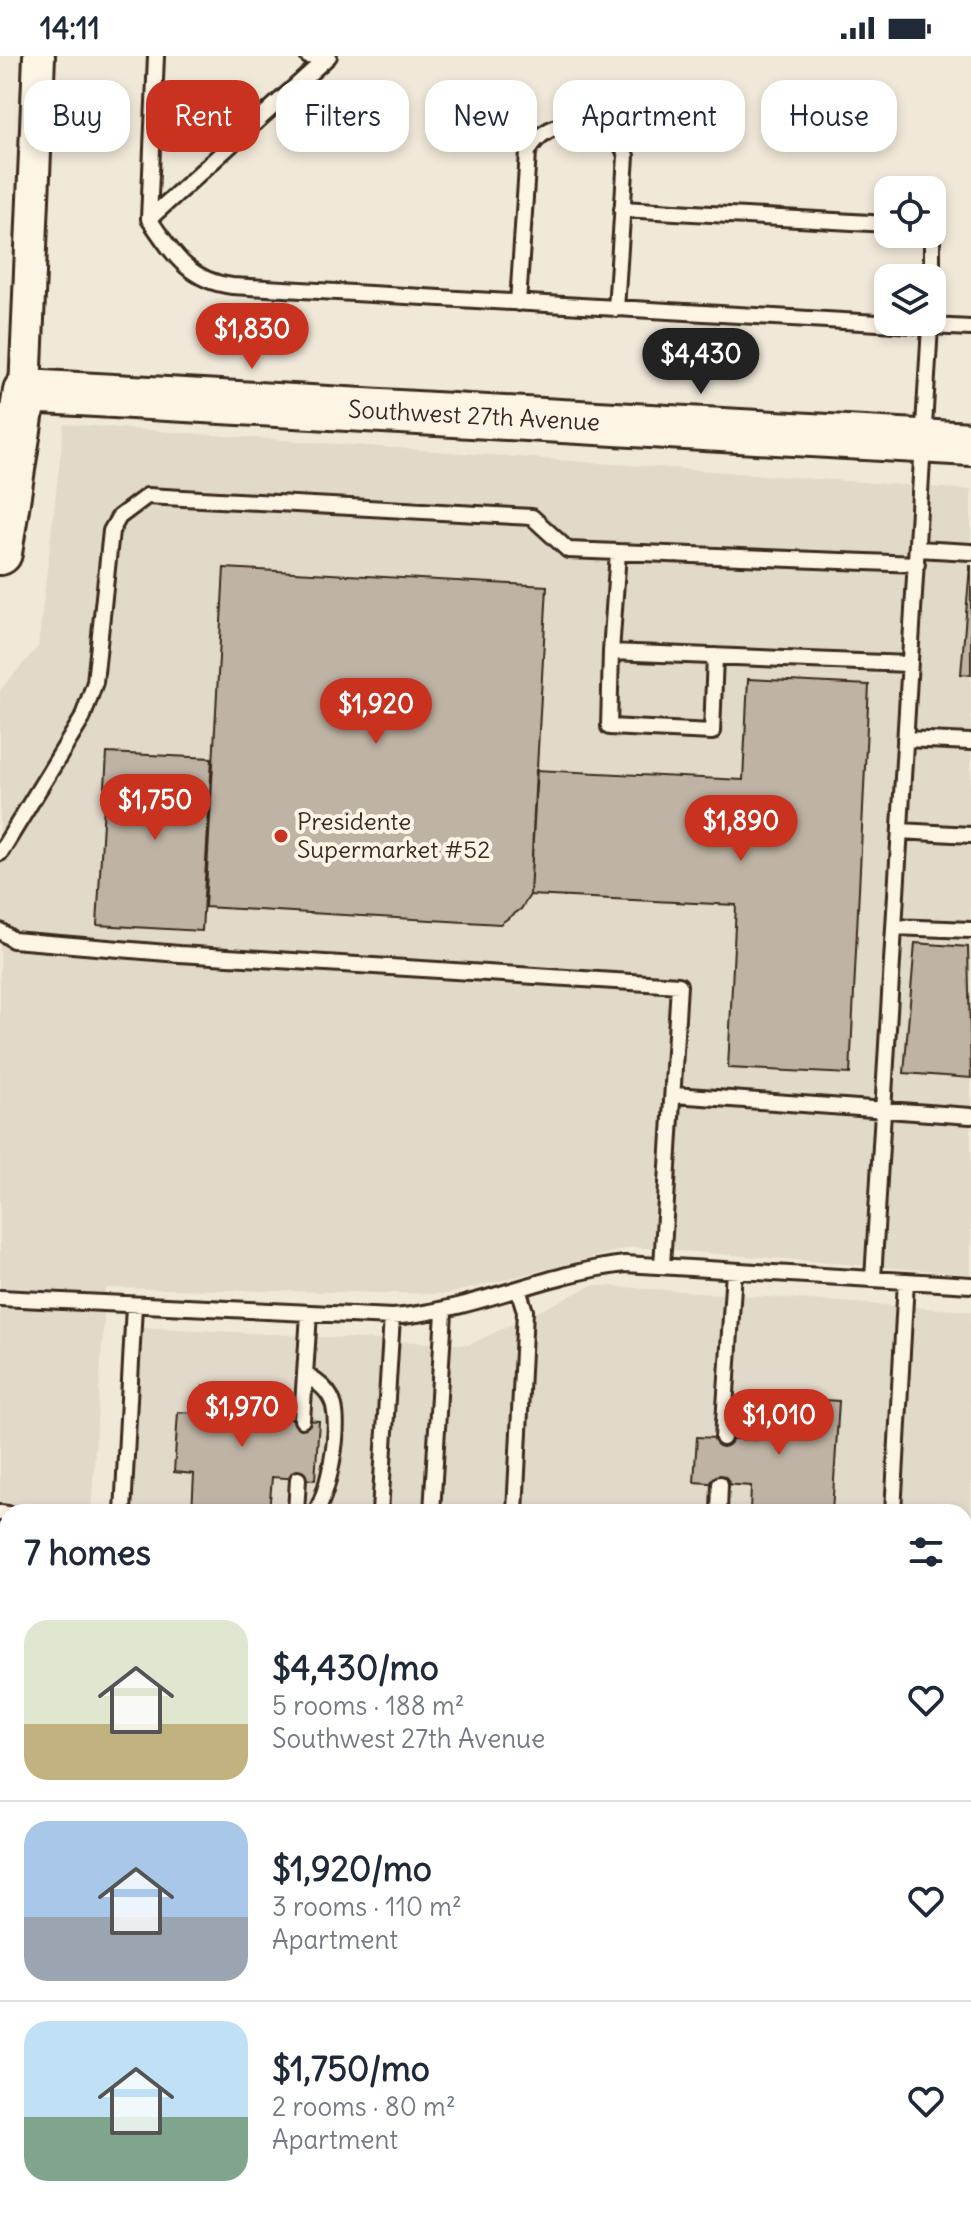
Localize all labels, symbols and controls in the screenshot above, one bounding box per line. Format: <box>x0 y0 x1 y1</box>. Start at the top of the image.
text: 14:11 <box>40 9 100 47</box>
chip: Buy <box>24 80 130 152</box>
chip: Rent <box>146 80 260 152</box>
chip: Filters <box>276 80 409 152</box>
chip: New <box>425 80 537 152</box>
chip: Apartment <box>553 80 745 152</box>
chip: House <box>761 80 897 152</box>
map controls <box>874 176 946 336</box>
button: locate <box>874 176 946 248</box>
button: layers <box>874 264 946 336</box>
pin: $1,830 <box>187 303 317 371</box>
text: $1,830 <box>214 312 290 345</box>
pin: $4,430 <box>636 328 766 396</box>
text: $4,430 <box>660 337 742 370</box>
street label: Southwest 27th Avenue <box>347 393 601 437</box>
pin: $1,920 <box>311 678 441 746</box>
text: $1,920 <box>338 687 414 720</box>
pin: $1,750 <box>90 774 220 842</box>
text: $1,750 <box>118 783 192 816</box>
pin: $1,890 <box>676 795 806 863</box>
text: $1,890 <box>703 804 779 837</box>
place label: Presidente Supermarket #52 <box>297 806 490 864</box>
marker: Presidente Supermarket #52 <box>272 827 290 845</box>
pin: $1,970 <box>177 1381 307 1449</box>
pin: $1,010 <box>714 1389 844 1457</box>
text: $1,970 <box>205 1390 279 1423</box>
text: $1,010 <box>742 1398 816 1431</box>
icon: filters <box>904 1530 948 1574</box>
text: 7 homes <box>24 1531 151 1574</box>
text: $4,430/mo <box>272 1646 439 1689</box>
icon: home <box>88 1652 184 1748</box>
icon: heart <box>904 1678 948 1722</box>
text: 5 rooms · 188 m² <box>272 1689 465 1722</box>
text: Southwest 27th Avenue <box>272 1722 545 1755</box>
text: $1,920/mo <box>272 1847 432 1890</box>
icon: home <box>88 1853 184 1949</box>
icon: heart <box>904 1879 948 1923</box>
text: 3 rooms · 110 m² <box>272 1890 462 1923</box>
text: Apartment <box>272 1923 398 1956</box>
text: $1,750/mo <box>272 2047 430 2090</box>
icon: home <box>88 2053 184 2149</box>
icon: heart <box>904 2079 948 2123</box>
text: 2 rooms · 80 m² <box>272 2090 456 2123</box>
text: Apartment <box>272 2123 398 2156</box>

